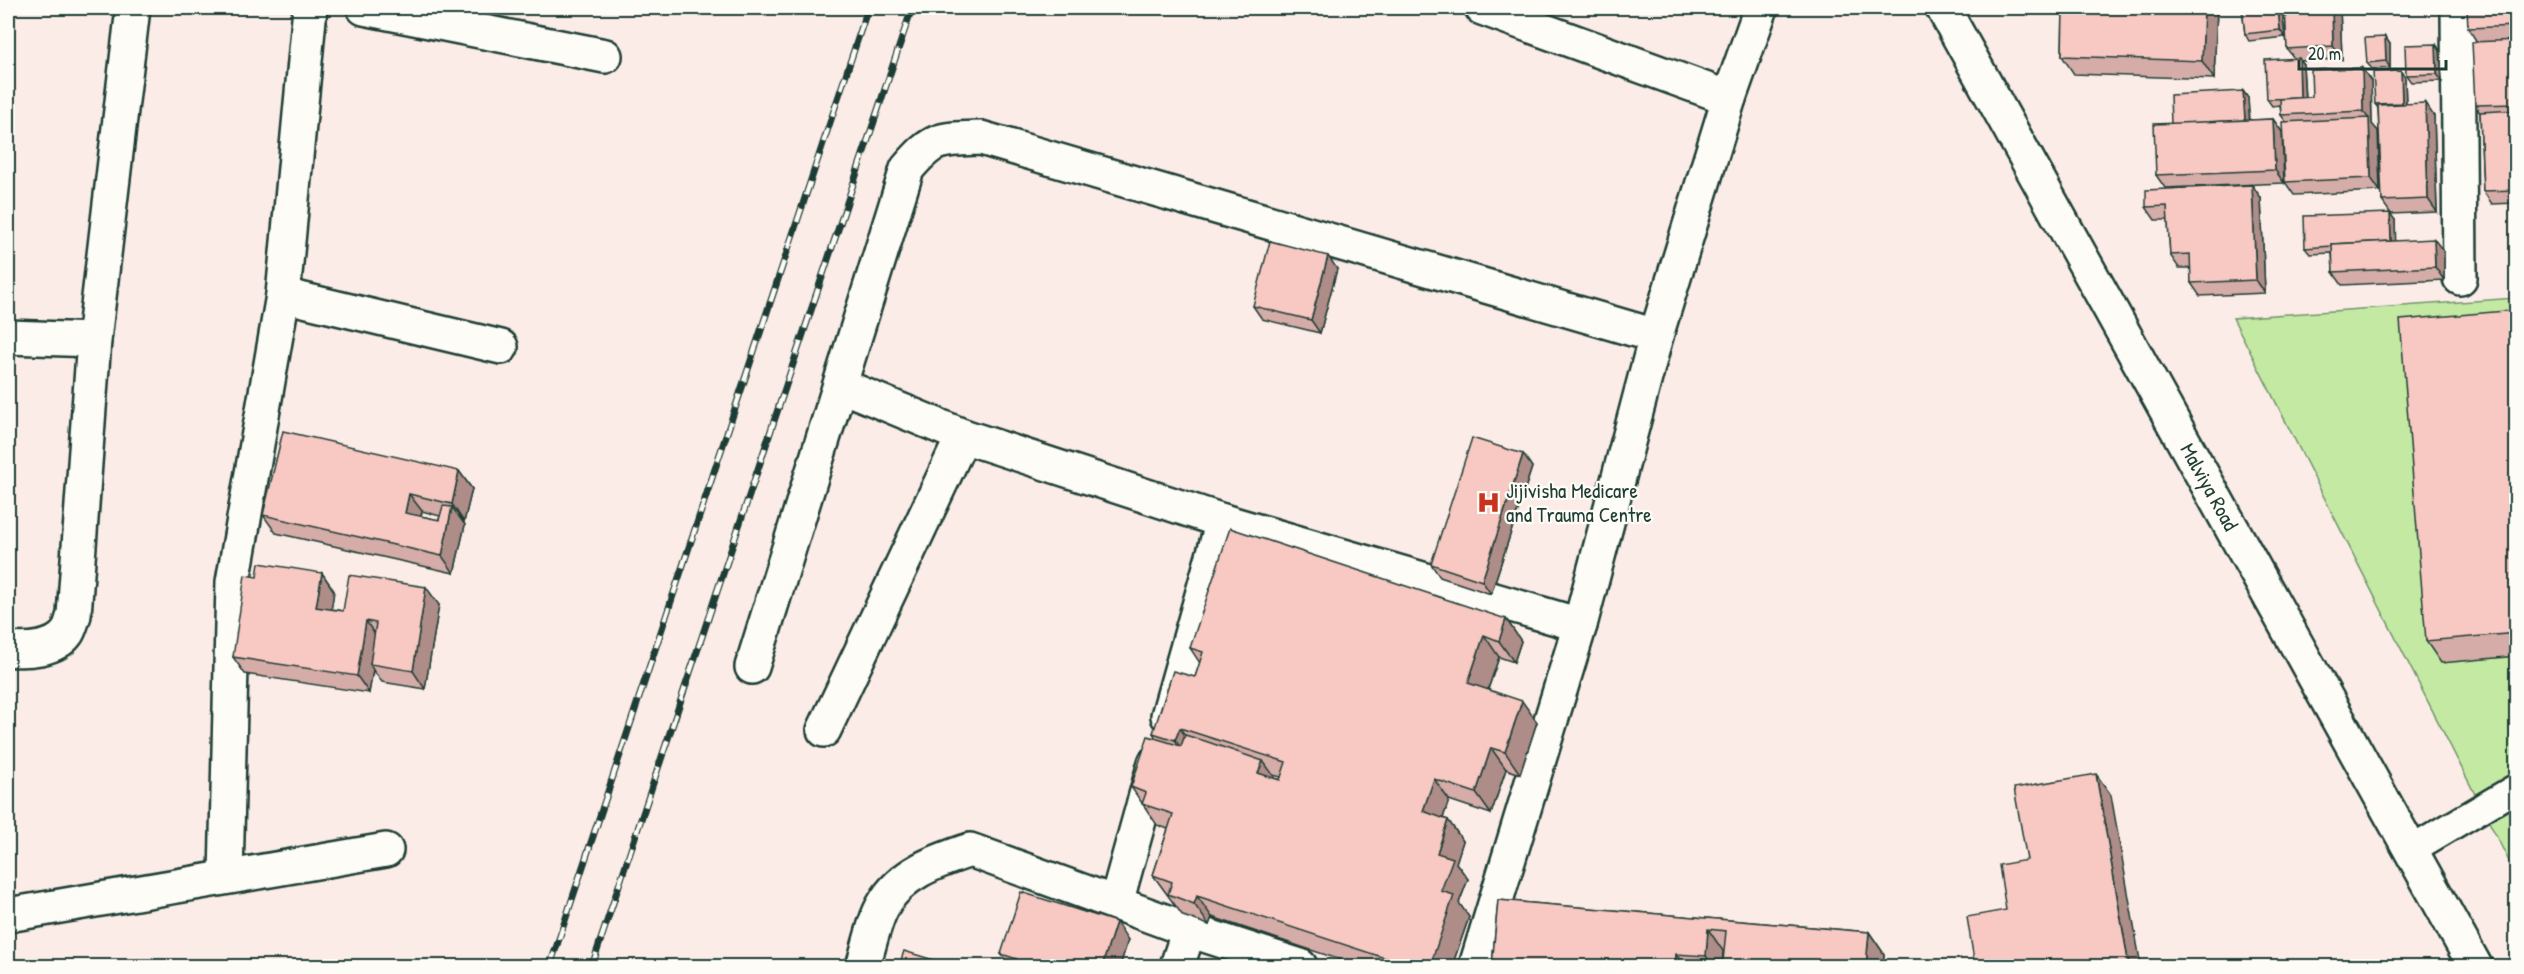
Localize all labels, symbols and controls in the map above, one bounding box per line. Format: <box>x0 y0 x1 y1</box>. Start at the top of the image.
scale bar <box>2299 33 2446 71</box>
text: 20 m <box>2308 41 2341 66</box>
street label: Malviya Road <box>2174 438 2245 536</box>
place label: Jijivisha Medicare and Trauma Centre <box>1506 476 1652 529</box>
hospital icon: Jijivisha Medicare and Trauma Centre <box>1475 490 1501 516</box>

